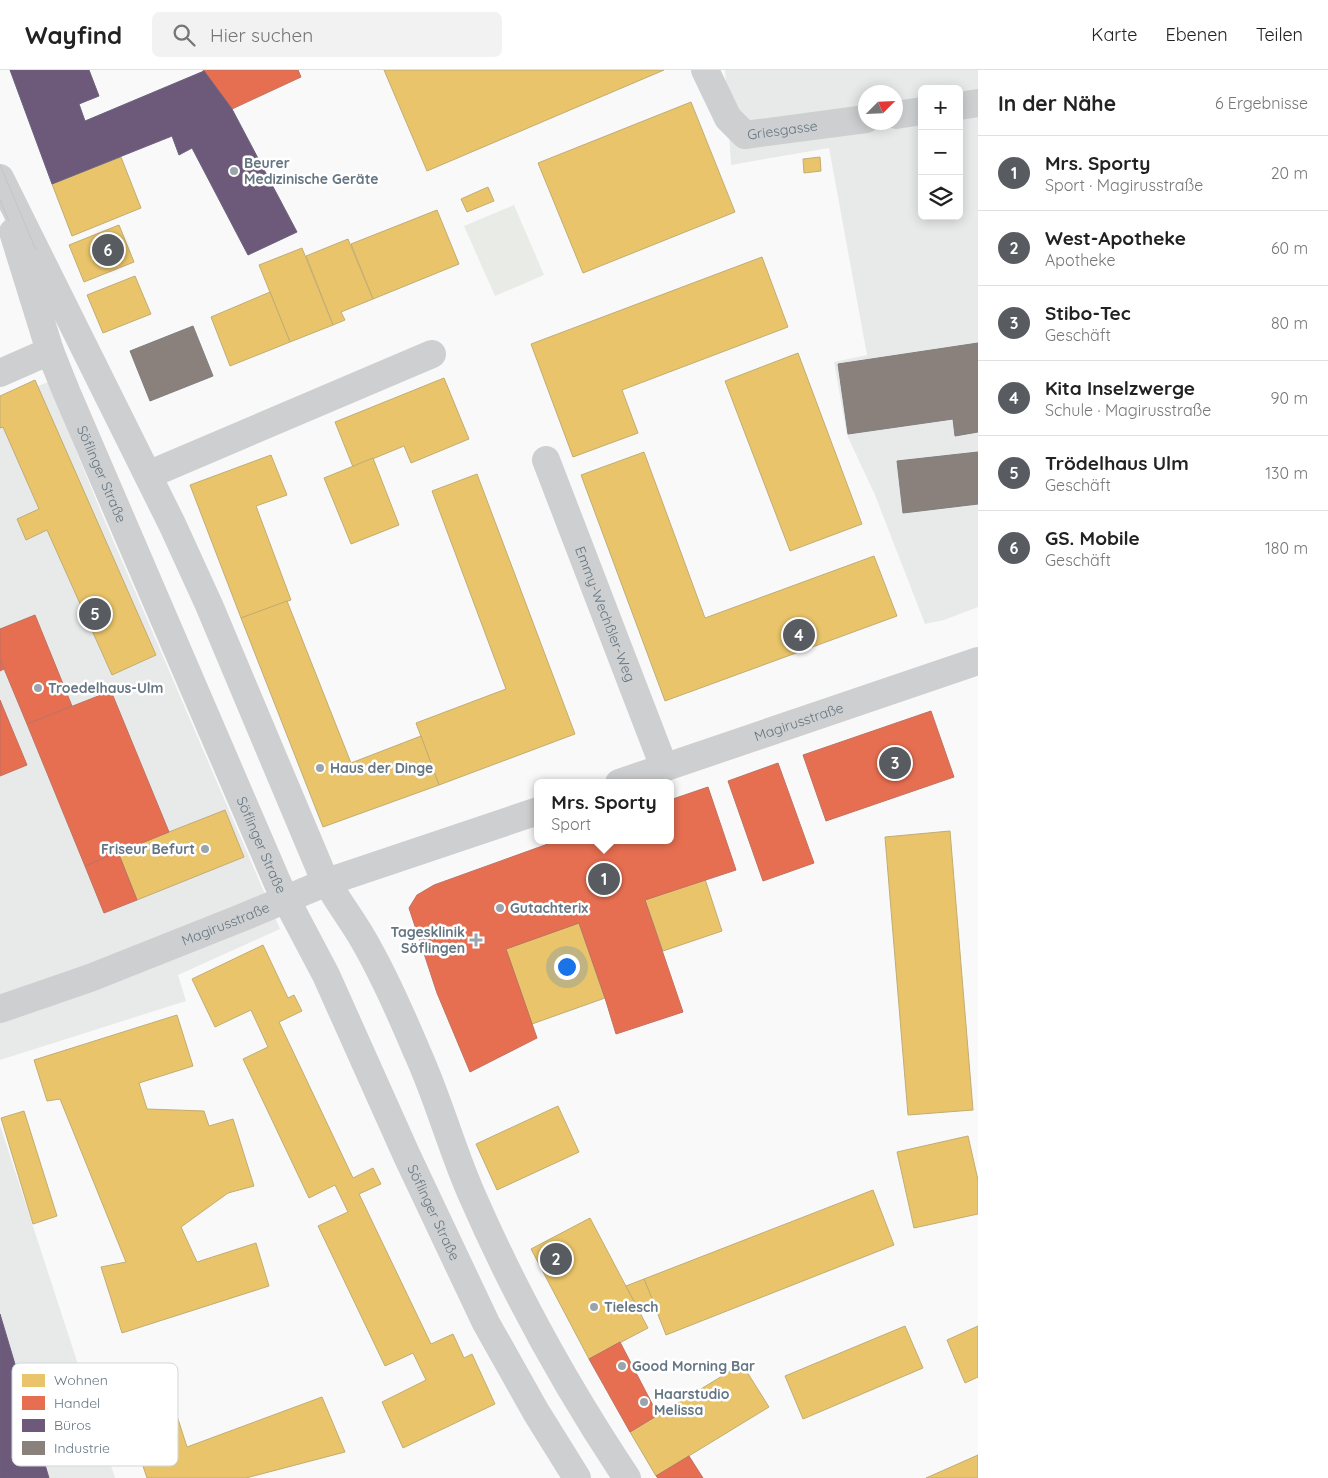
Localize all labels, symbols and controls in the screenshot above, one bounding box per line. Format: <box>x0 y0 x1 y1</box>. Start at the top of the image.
search box <box>152 12 502 57</box>
text: Wayfind <box>25 20 122 50</box>
icon: search <box>170 21 198 49</box>
text: Hier suchen <box>210 23 313 47</box>
text: Karte <box>1091 23 1137 46</box>
text: Ebenen <box>1165 23 1228 46</box>
text: Teilen <box>1256 23 1303 46</box>
north arrow <box>858 85 903 130</box>
map controls <box>918 85 963 220</box>
button: + <box>918 85 963 130</box>
text: In der Nähe <box>998 90 1116 116</box>
text: 6 Ergebnisse <box>1215 93 1308 113</box>
street label: Griesgasse <box>746 116 819 144</box>
button: − <box>918 130 963 175</box>
text: Mrs. Sporty <box>1045 151 1150 175</box>
place label: Beurer Medizinische Geräte <box>244 154 379 188</box>
text: 1 <box>1011 163 1017 183</box>
text: 20 m <box>1271 163 1308 183</box>
marker: Beurer Medizinische Geräte <box>228 165 240 177</box>
button: layers <box>918 175 963 220</box>
text: Sport · Magirusstraße <box>1045 175 1203 195</box>
text: West-Apotheke <box>1045 226 1186 250</box>
pin: 6 <box>92 231 124 269</box>
text: 2 <box>1009 238 1019 258</box>
text: 60 m <box>1271 238 1308 258</box>
text: Apotheke <box>1045 250 1116 270</box>
text: Stibo-Tec <box>1045 301 1131 325</box>
text: 3 <box>1010 313 1018 333</box>
text: 80 m <box>1271 313 1308 333</box>
text: Geschäft <box>1045 325 1111 345</box>
text: Kita Inselzwerge <box>1045 376 1195 400</box>
text: 4 <box>1009 388 1019 408</box>
text: 90 m <box>1271 388 1308 408</box>
text: Schule · Magirusstraße <box>1045 400 1211 420</box>
street label: Söflinger Straße <box>73 423 131 525</box>
text: Trödelhaus Ulm <box>1045 451 1189 475</box>
text: 5 <box>1009 463 1019 483</box>
text: 130 m <box>1265 463 1308 483</box>
text: Geschäft <box>1045 475 1111 495</box>
text: GS. Mobile <box>1045 526 1140 550</box>
text: 6 <box>1010 538 1018 558</box>
text: 180 m <box>1265 538 1308 558</box>
street label: Emmy-Wechßler-Weg <box>571 544 639 684</box>
text: Geschäft <box>1045 550 1111 570</box>
pin: 5 <box>79 595 111 633</box>
pin: 4 <box>783 616 815 654</box>
place label: Troedelhaus-Ulm <box>48 679 163 697</box>
marker: Troedelhaus-Ulm <box>32 682 44 694</box>
street label: Magirusstraße <box>752 698 846 745</box>
pin: 3 <box>879 744 911 782</box>
place label: Haus der Dinge <box>330 759 433 777</box>
marker: Haus der Dinge <box>314 762 326 774</box>
popup <box>534 779 674 844</box>
text: Mrs. Sporty <box>551 790 657 814</box>
street label: Söflinger Straße <box>232 794 291 897</box>
text: Sport <box>551 814 591 834</box>
place label: Friseur Befurt <box>101 840 195 858</box>
marker: Friseur Befurt <box>199 843 211 855</box>
pin: 1 <box>588 860 620 898</box>
street label: Magirusstraße <box>179 898 272 950</box>
place label: Gutachterix <box>510 899 588 917</box>
marker: Gutachterix <box>494 902 506 914</box>
place label: Tagesklinik Söflingen <box>391 923 465 957</box>
marker: Tagesklinik Söflingen <box>469 933 483 947</box>
your location <box>554 954 580 980</box>
street label: Söflinger Straße <box>403 1162 464 1263</box>
pin: 2 <box>540 1240 572 1278</box>
place label: Tielesch <box>604 1298 658 1316</box>
marker: Tielesch <box>588 1301 600 1313</box>
place label: Good Morning Bar <box>632 1357 755 1375</box>
marker: Good Morning Bar <box>616 1360 628 1372</box>
legend <box>12 1363 178 1466</box>
text: Wohnen <box>54 1371 108 1389</box>
place label: Haarstudio Melissa <box>654 1385 730 1419</box>
text: Handel <box>54 1394 100 1412</box>
marker: Haarstudio Melissa <box>638 1396 650 1408</box>
text: Büros <box>54 1416 91 1434</box>
text: Industrie <box>54 1439 110 1457</box>

